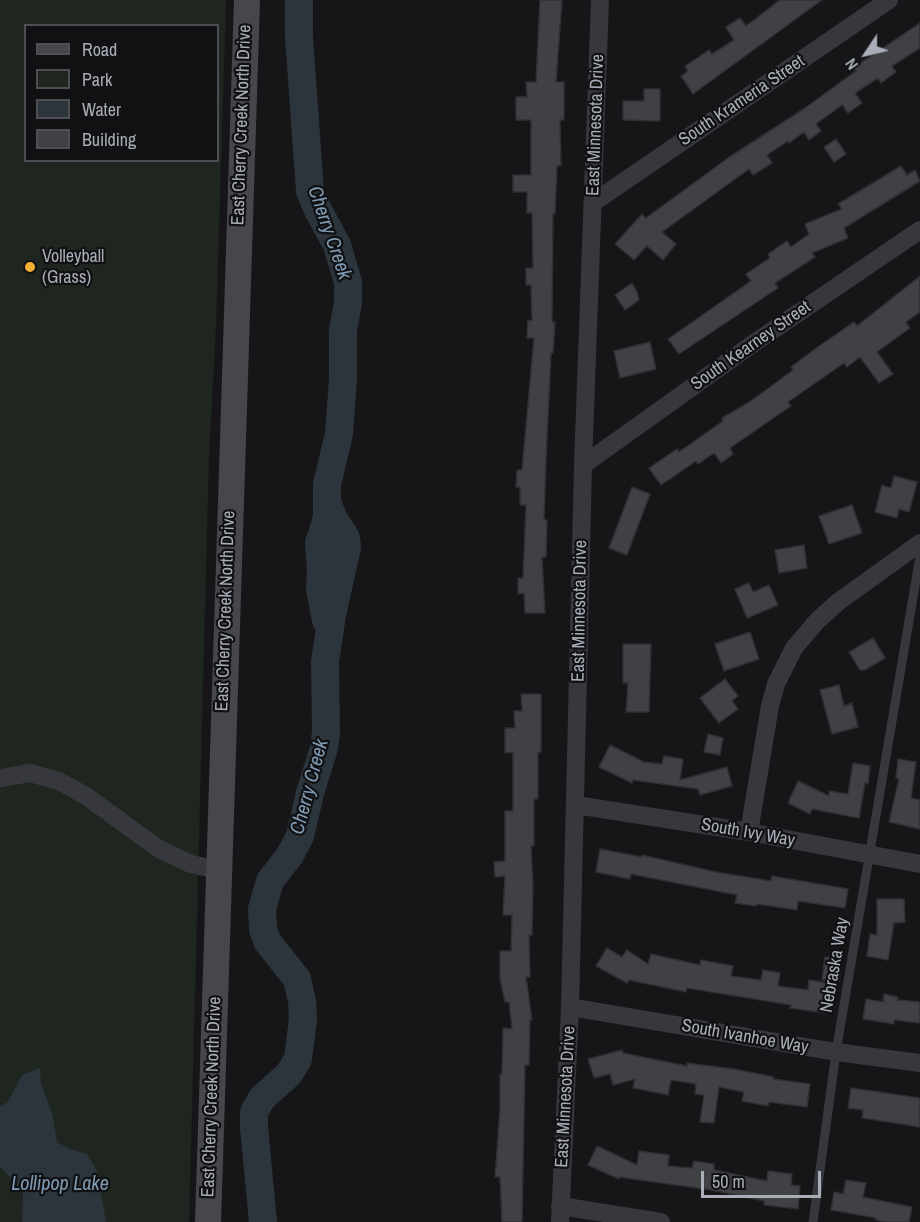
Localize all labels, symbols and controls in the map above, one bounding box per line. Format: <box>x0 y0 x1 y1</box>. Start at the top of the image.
legend <box>24 24 219 162</box>
street label: East Cherry Creek North Drive <box>228 24 256 226</box>
north arrow <box>836 24 896 84</box>
text: Road <box>82 37 117 62</box>
street label: South Krameria Street <box>675 51 809 151</box>
street label: East Minnesota Drive <box>583 54 609 196</box>
text: N <box>840 54 863 75</box>
text: Park <box>82 67 112 92</box>
text: Water <box>82 97 121 122</box>
text: Building <box>82 127 136 152</box>
water label: Cherry Creek <box>302 183 356 283</box>
place label: Volleyball (Grass) <box>42 246 104 288</box>
marker: Volleyball (Grass) <box>23 260 37 274</box>
street label: South Kearney Street <box>687 297 815 395</box>
street label: East Cherry Creek North Drive <box>212 510 240 712</box>
street label: East Minnesota Drive <box>568 540 592 682</box>
water label: Cherry Creek <box>286 737 334 837</box>
street label: South Ivy Way <box>700 814 796 852</box>
street label: Nebraska Way <box>816 916 854 1014</box>
street label: East Cherry Creek North Drive <box>198 996 226 1198</box>
street label: South Ivanhoe Way <box>680 1015 810 1059</box>
street label: East Minnesota Drive <box>552 1026 580 1168</box>
scale bar <box>704 1159 824 1197</box>
text: 50 m <box>712 1169 745 1194</box>
water label: Lollipop Lake <box>11 1173 109 1197</box>

